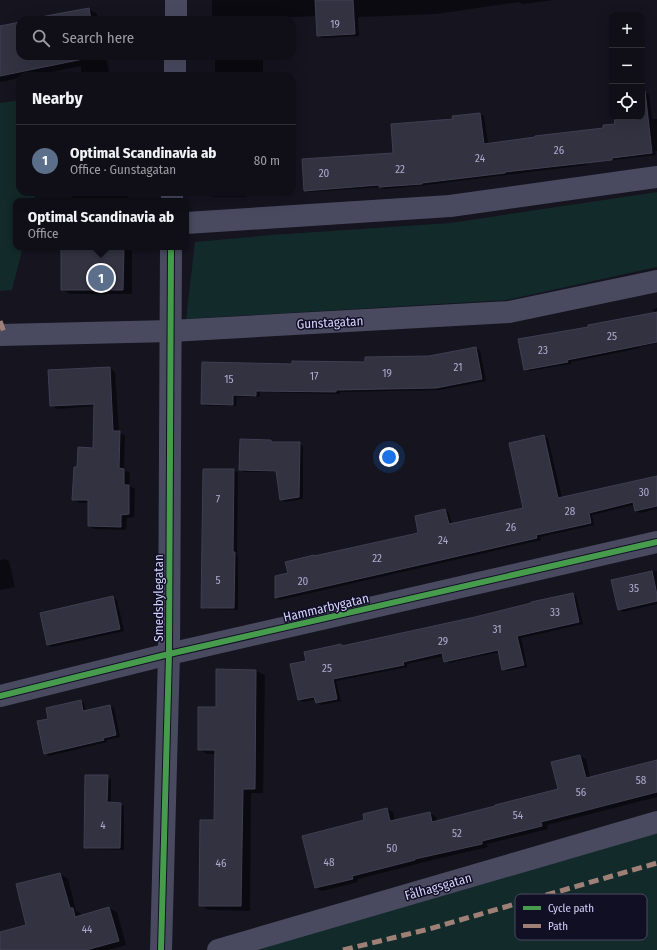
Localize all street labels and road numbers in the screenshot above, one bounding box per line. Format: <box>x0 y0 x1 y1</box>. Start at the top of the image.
street label: Gunstagatan <box>296 313 364 332</box>
street label: Smedsbylegatan <box>151 554 166 642</box>
street label: Hammarbygatan <box>282 590 370 625</box>
street label: Fålhagsgatan <box>403 870 473 903</box>

